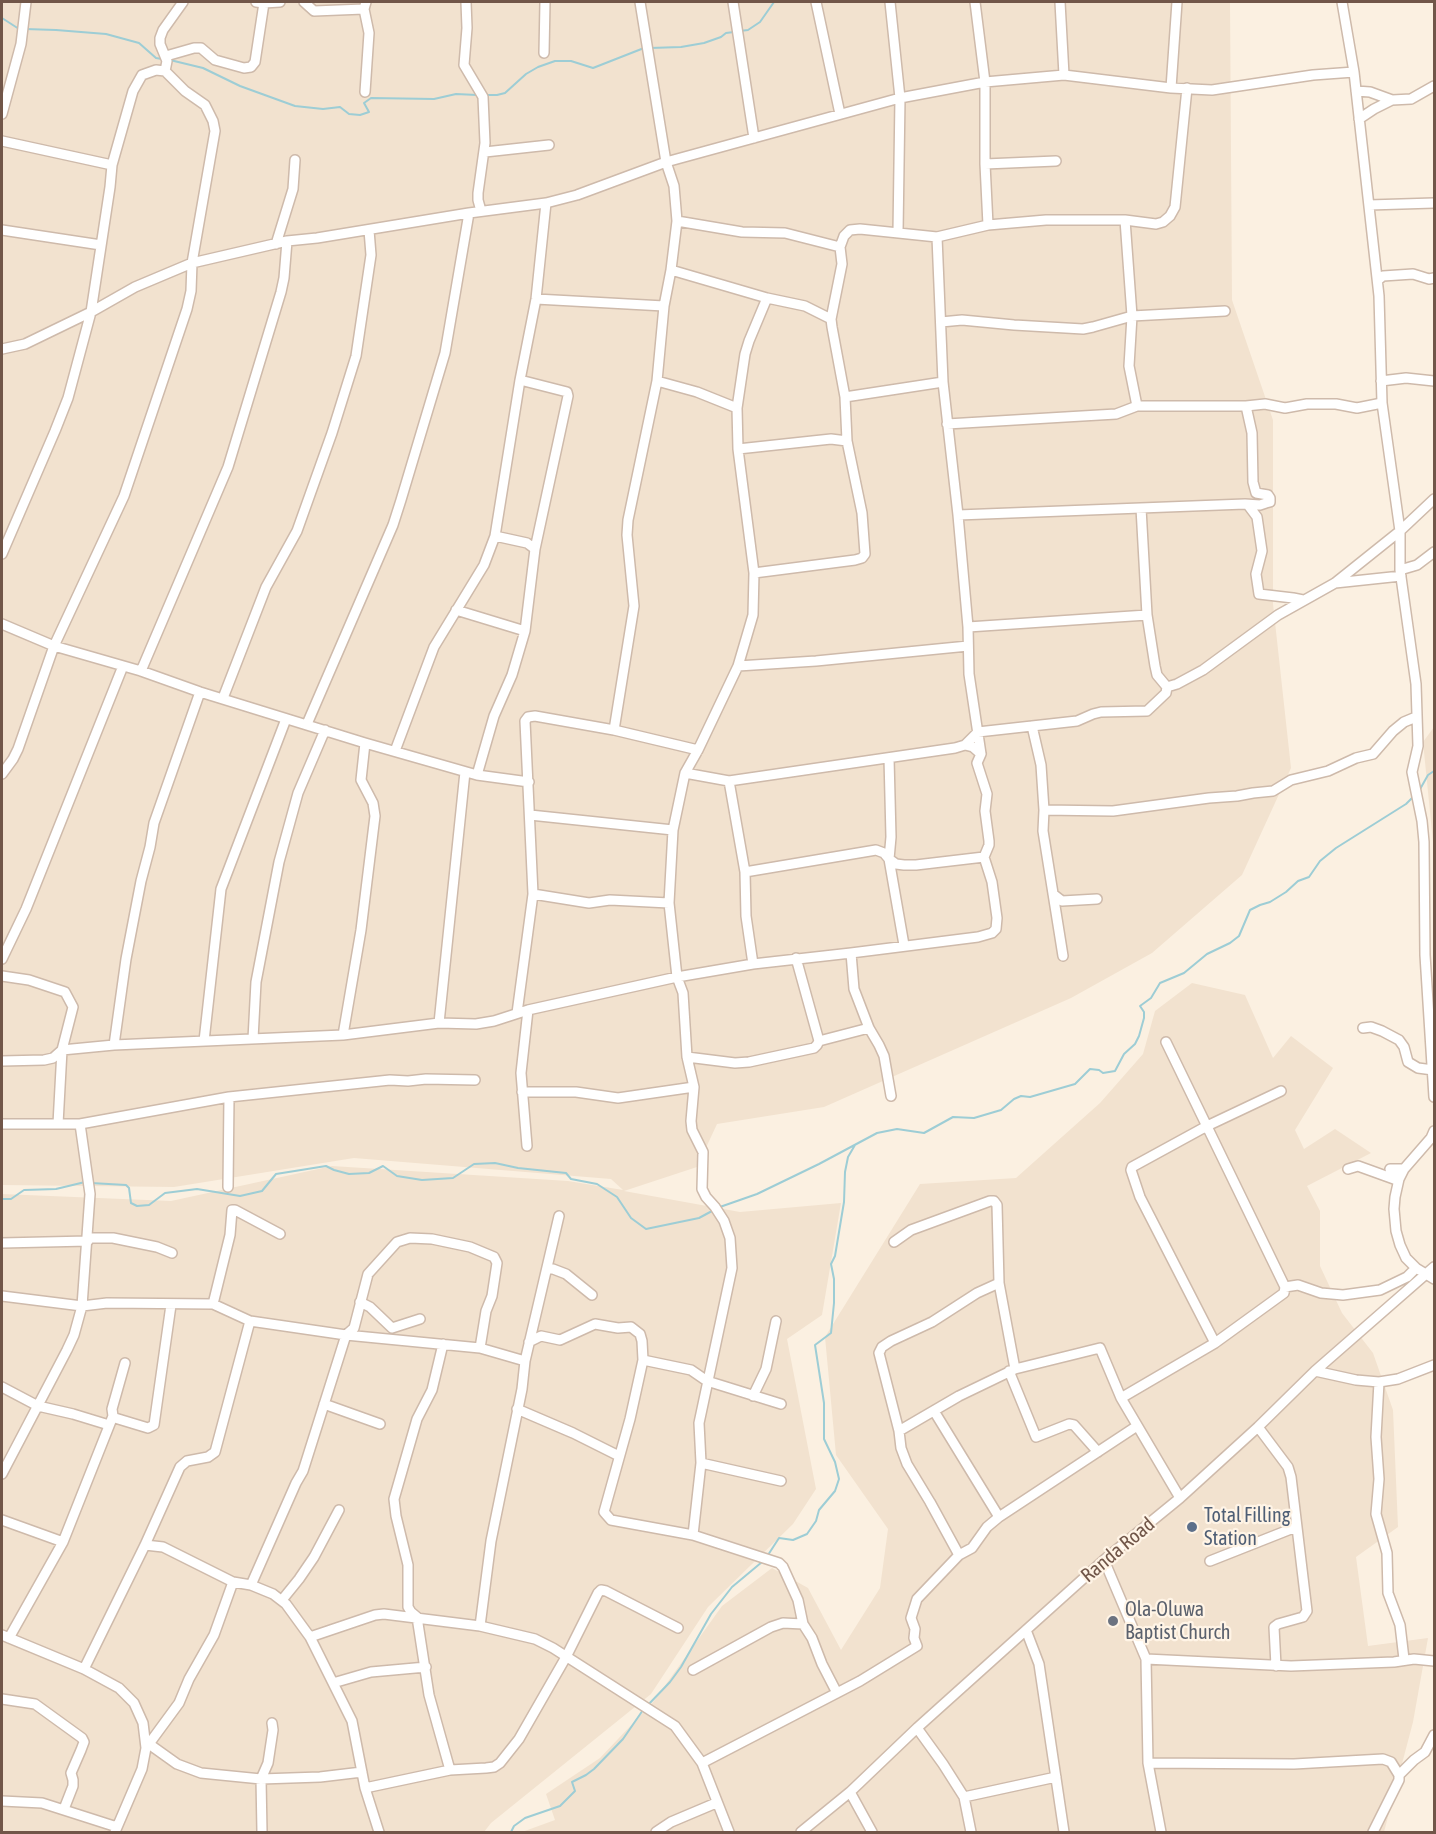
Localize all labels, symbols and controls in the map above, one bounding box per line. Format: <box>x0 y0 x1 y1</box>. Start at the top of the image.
place label: Total Filling Station <box>1204 1504 1290 1551</box>
street label: Randa Road <box>1076 1512 1160 1588</box>
marker: Total Filling Station <box>1185 1520 1199 1534</box>
place label: Ola-Oluwa Baptist Church <box>1125 1598 1231 1645</box>
marker: Ola-Oluwa Baptist Church <box>1106 1614 1120 1628</box>

